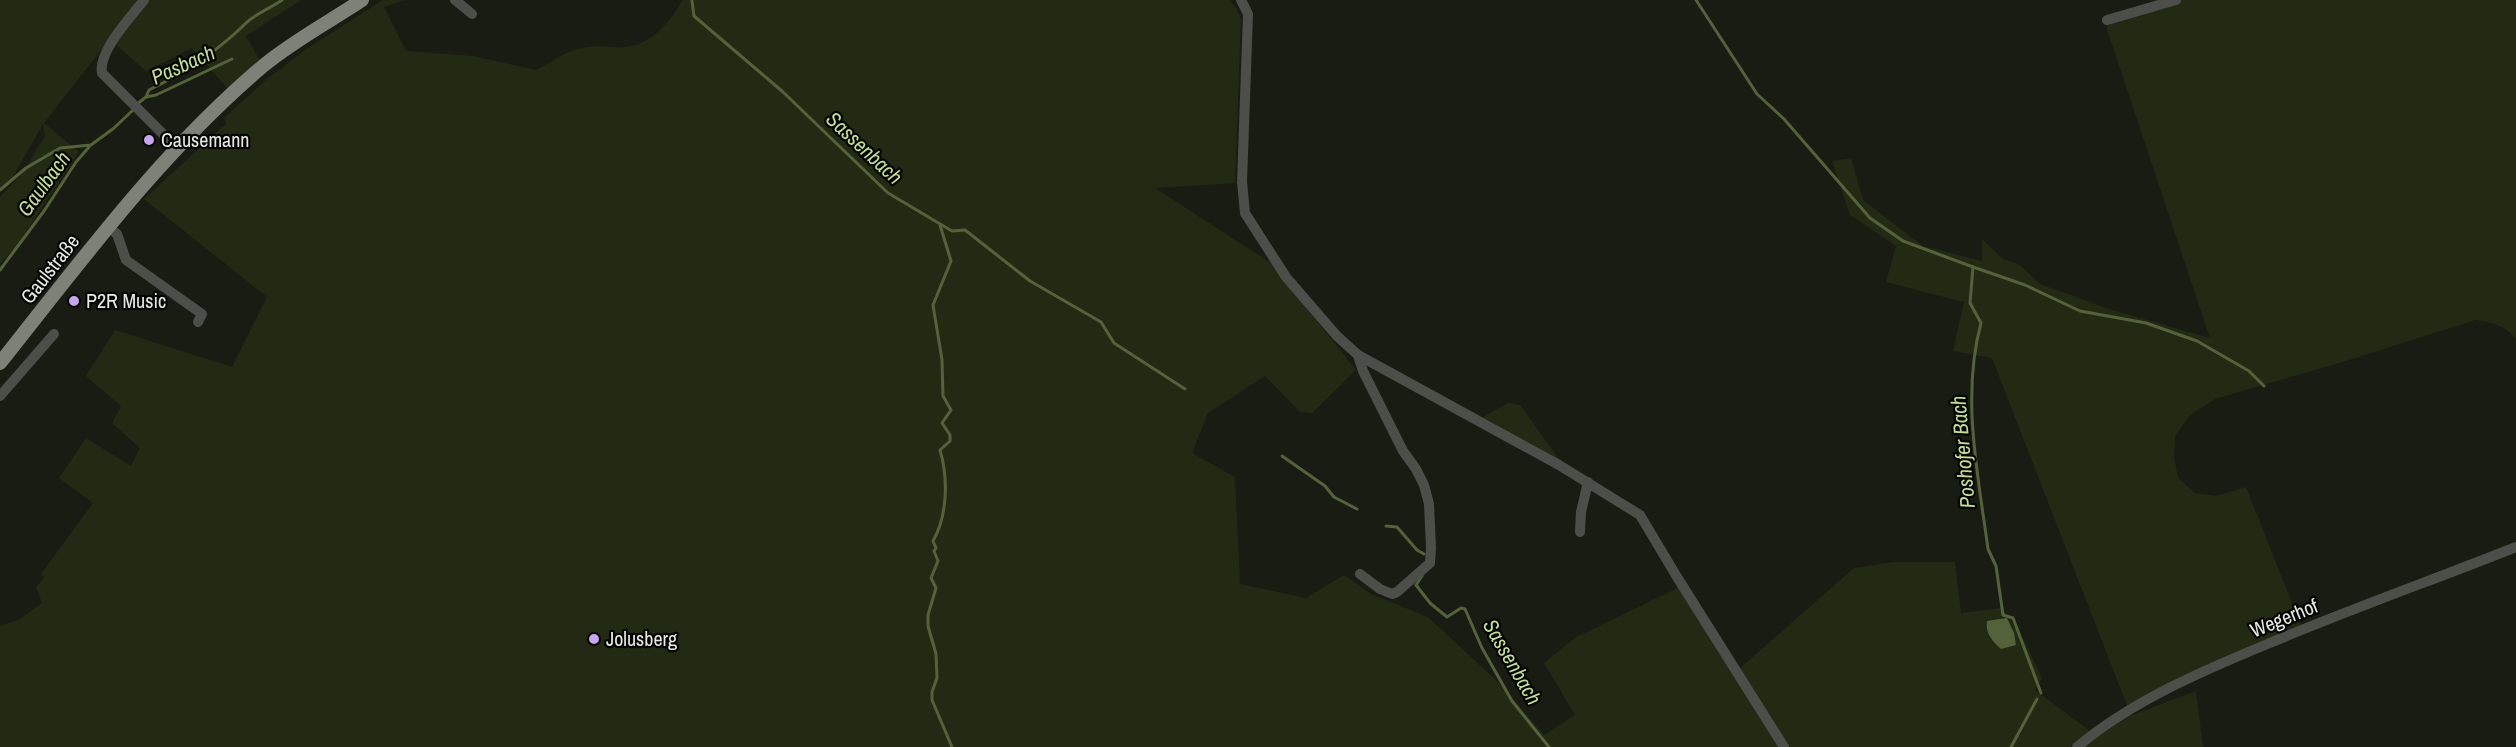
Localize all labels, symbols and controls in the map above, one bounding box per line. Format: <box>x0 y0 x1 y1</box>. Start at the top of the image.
water label: Pasbach <box>146 38 219 91</box>
water label: Sassenbach <box>820 105 909 191</box>
place label: Causemann <box>161 126 249 153</box>
marker: Causemann <box>142 133 156 147</box>
water label: Gaulbach <box>10 145 77 222</box>
street label: Gaulstraße <box>14 228 85 309</box>
place label: P2R Music <box>86 287 166 314</box>
marker: P2R Music <box>67 294 81 308</box>
water label: Poshofer Bach <box>1943 395 1982 510</box>
street label: Wegerhof <box>2246 592 2322 643</box>
water label: Sassenbach <box>1476 613 1549 710</box>
place label: Jolusberg <box>606 625 677 652</box>
marker: Jolusberg <box>587 632 601 646</box>

